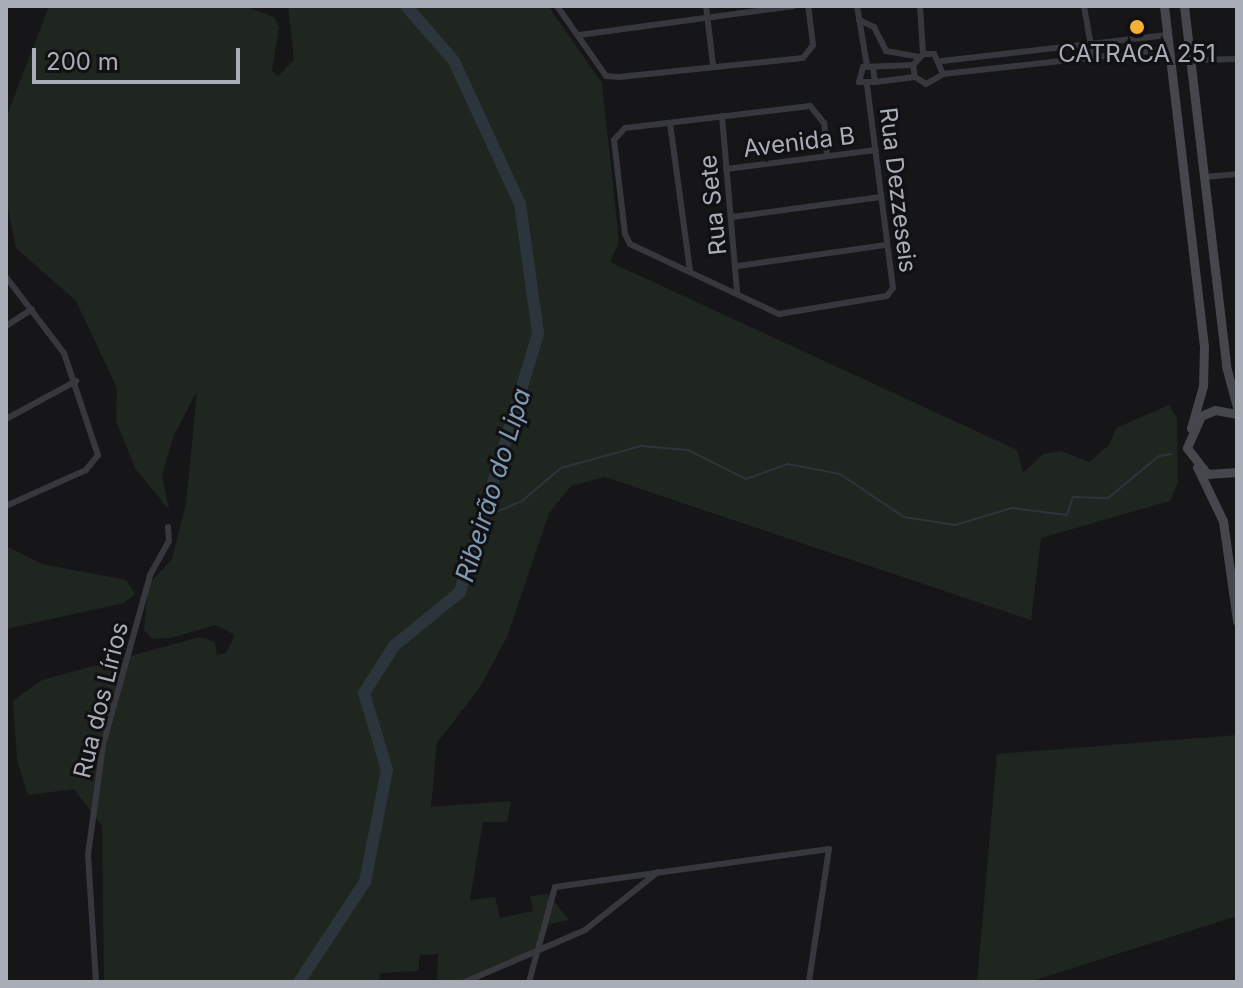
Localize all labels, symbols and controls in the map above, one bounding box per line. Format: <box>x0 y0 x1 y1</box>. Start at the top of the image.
marker: CATRACA 251 <box>1128 18 1146 36</box>
scale bar <box>36 32 244 82</box>
place label: CATRACA 251 <box>1058 40 1216 68</box>
text: 200 m <box>46 47 119 76</box>
street label: Rua Dezzeseis <box>874 106 922 274</box>
street label: Avenida B <box>741 121 857 163</box>
street label: Rua Sete <box>693 153 733 257</box>
water label: Ribeirão do Lipa <box>449 384 537 586</box>
street label: Rua dos Lírios <box>68 619 134 781</box>

